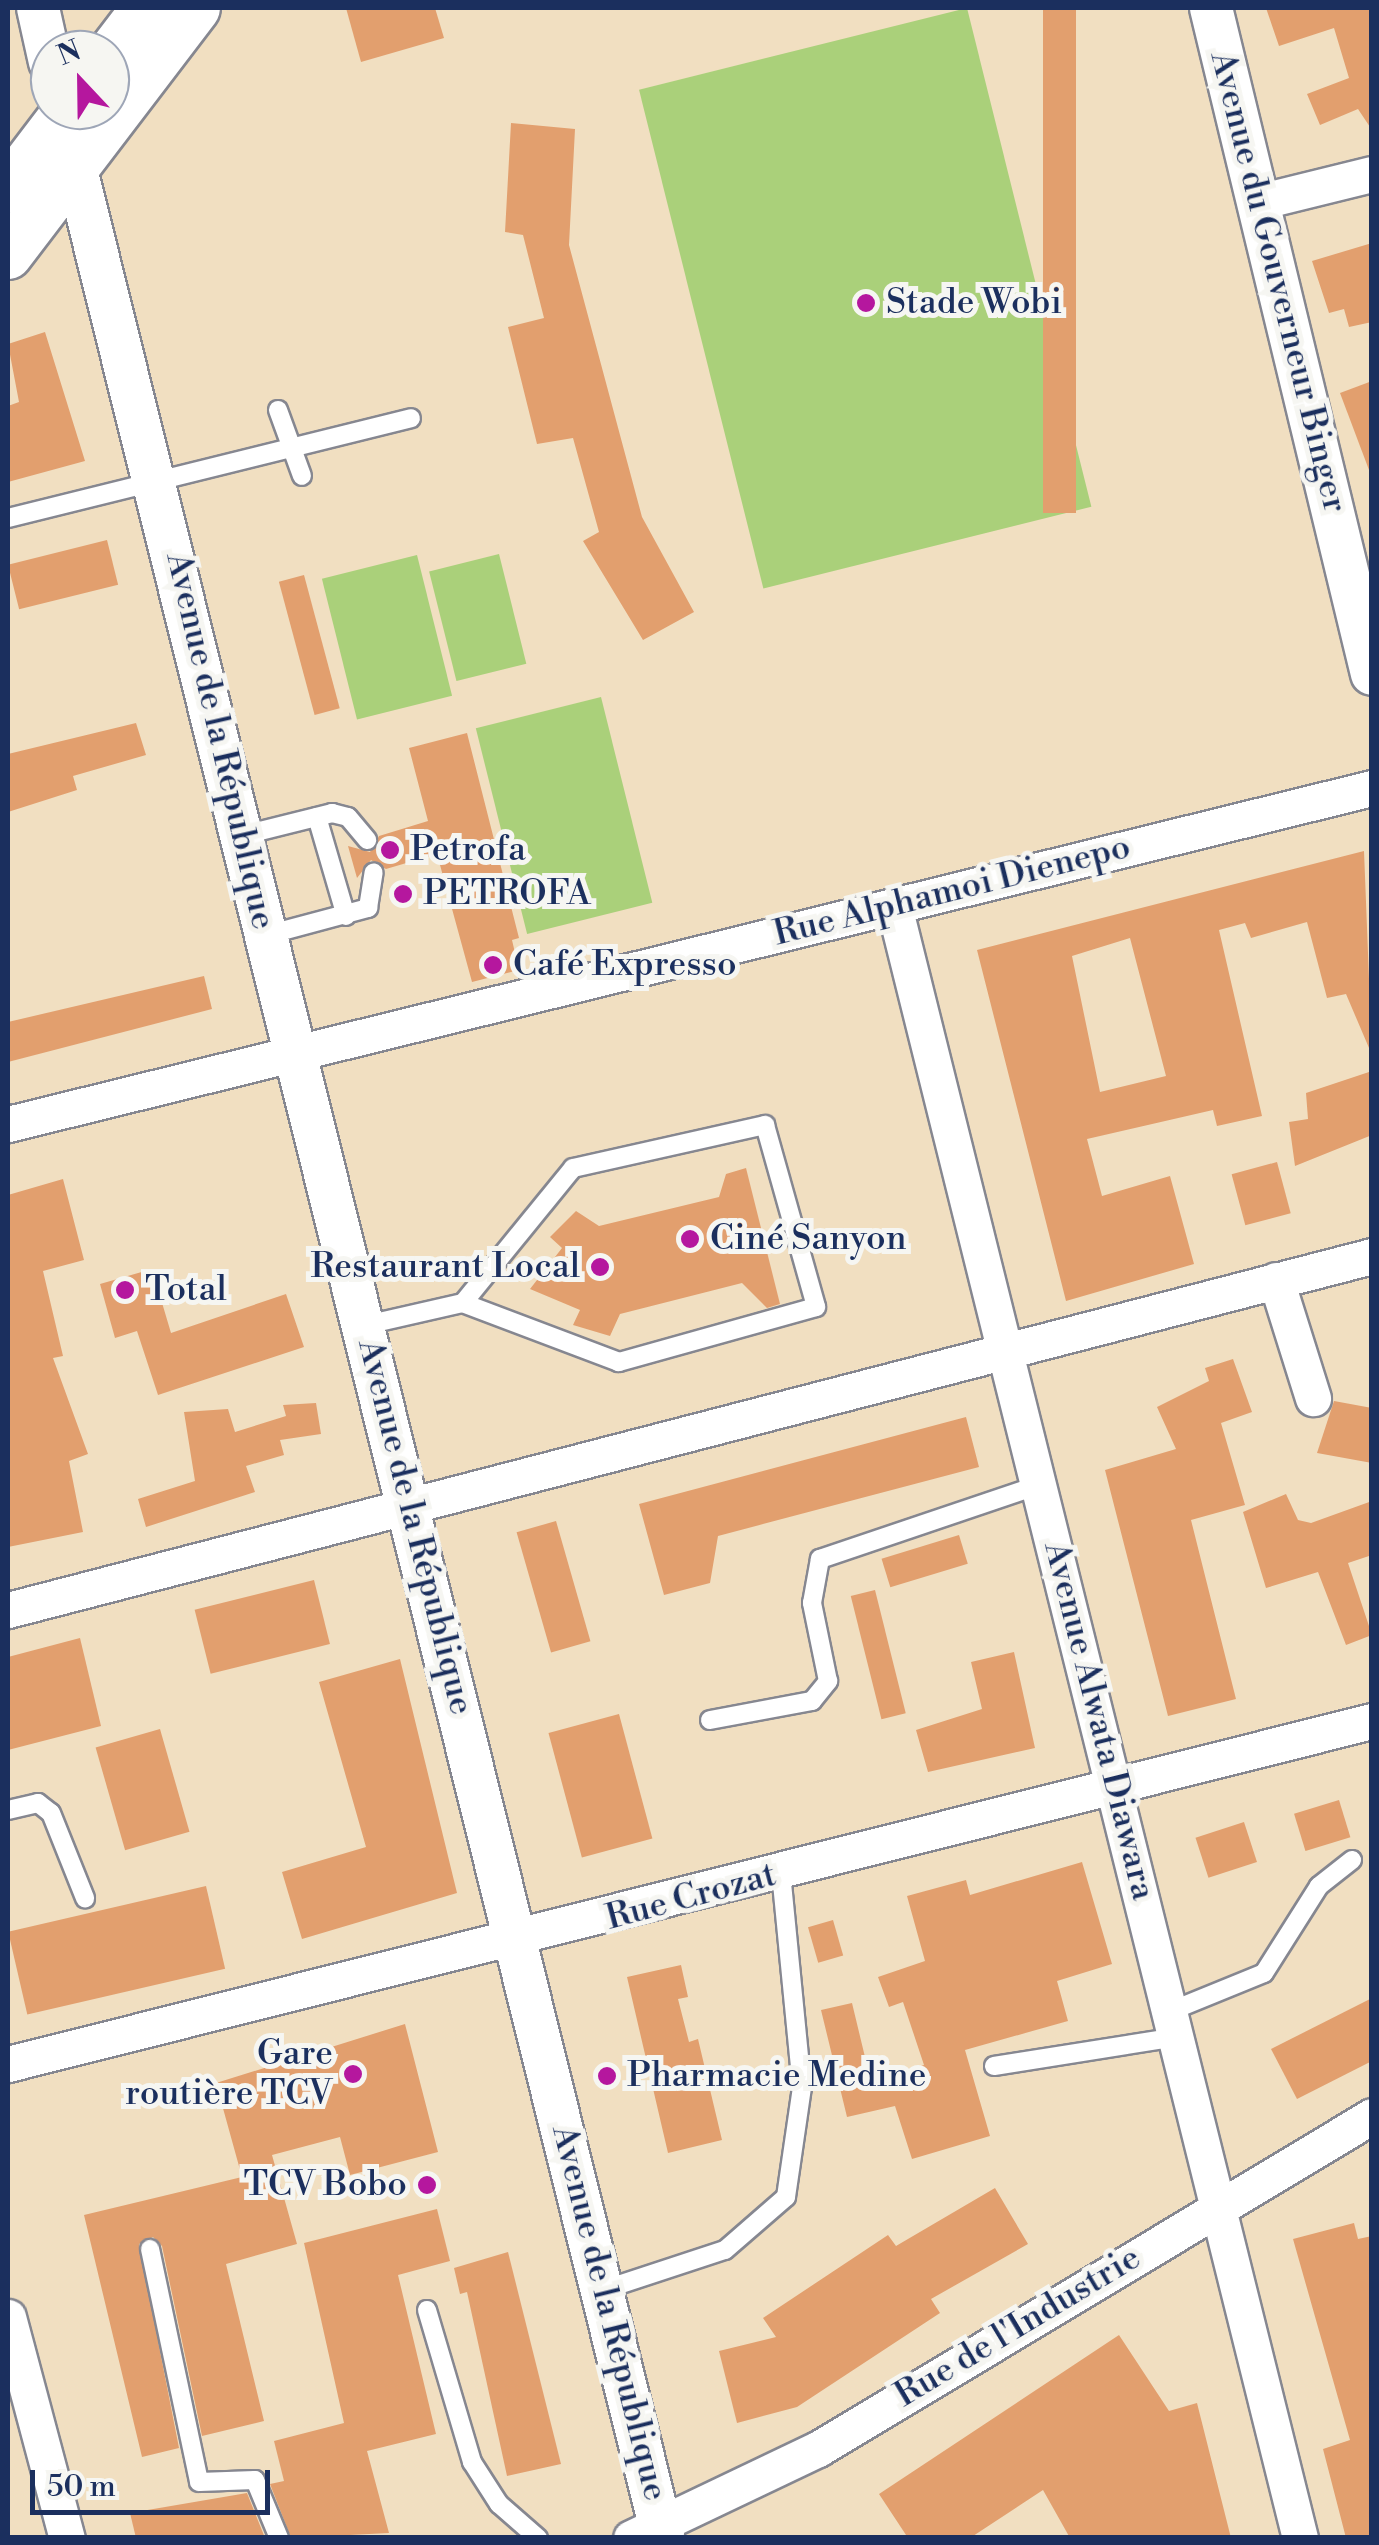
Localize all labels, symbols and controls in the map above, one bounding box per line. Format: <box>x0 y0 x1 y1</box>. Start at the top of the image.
north arrow <box>30 30 130 130</box>
text: N <box>52 33 86 74</box>
street label: Avenue du Gouverneur Binger <box>1200 47 1356 517</box>
place label: Stade Wobi <box>886 282 1062 324</box>
marker: Stade Wobi <box>855 292 877 314</box>
street label: Avenue de la République <box>156 548 284 934</box>
street label: Rue Alphamoi Dienepo <box>769 826 1135 956</box>
place label: Petrofa <box>410 829 526 871</box>
marker: Petrofa <box>379 839 401 861</box>
place label: PETROFA <box>423 873 591 915</box>
marker: PETROFA <box>392 883 414 905</box>
place label: Café Expresso <box>513 944 737 986</box>
marker: Café Expresso <box>482 954 504 976</box>
place label: Ciné Sanyon <box>710 1218 907 1260</box>
marker: Ciné Sanyon <box>679 1228 701 1250</box>
place label: Restaurant Local <box>310 1246 580 1288</box>
marker: Restaurant Local <box>589 1256 611 1278</box>
place label: Total <box>145 1269 227 1311</box>
marker: Total <box>114 1279 136 1301</box>
street label: Avenue de la République <box>348 1335 482 1719</box>
street label: Avenue Alwata Diawara <box>1034 1537 1164 1905</box>
street label: Rue Crozat <box>601 1854 781 1940</box>
place label: Gare routière TCV <box>125 2033 333 2115</box>
place label: Pharmacie Medine <box>627 2055 926 2097</box>
marker: Gare routière TCV <box>342 2063 364 2085</box>
marker: Pharmacie Medine <box>596 2065 618 2087</box>
street label: Avenue de la République <box>542 2121 676 2505</box>
place label: TCV Bobo <box>244 2164 407 2206</box>
marker: TCV Bobo <box>416 2174 438 2196</box>
street label: Rue de l'Industrie <box>888 2237 1148 2417</box>
scale bar <box>35 2450 275 2512</box>
text: 50 m <box>47 2468 116 2506</box>

